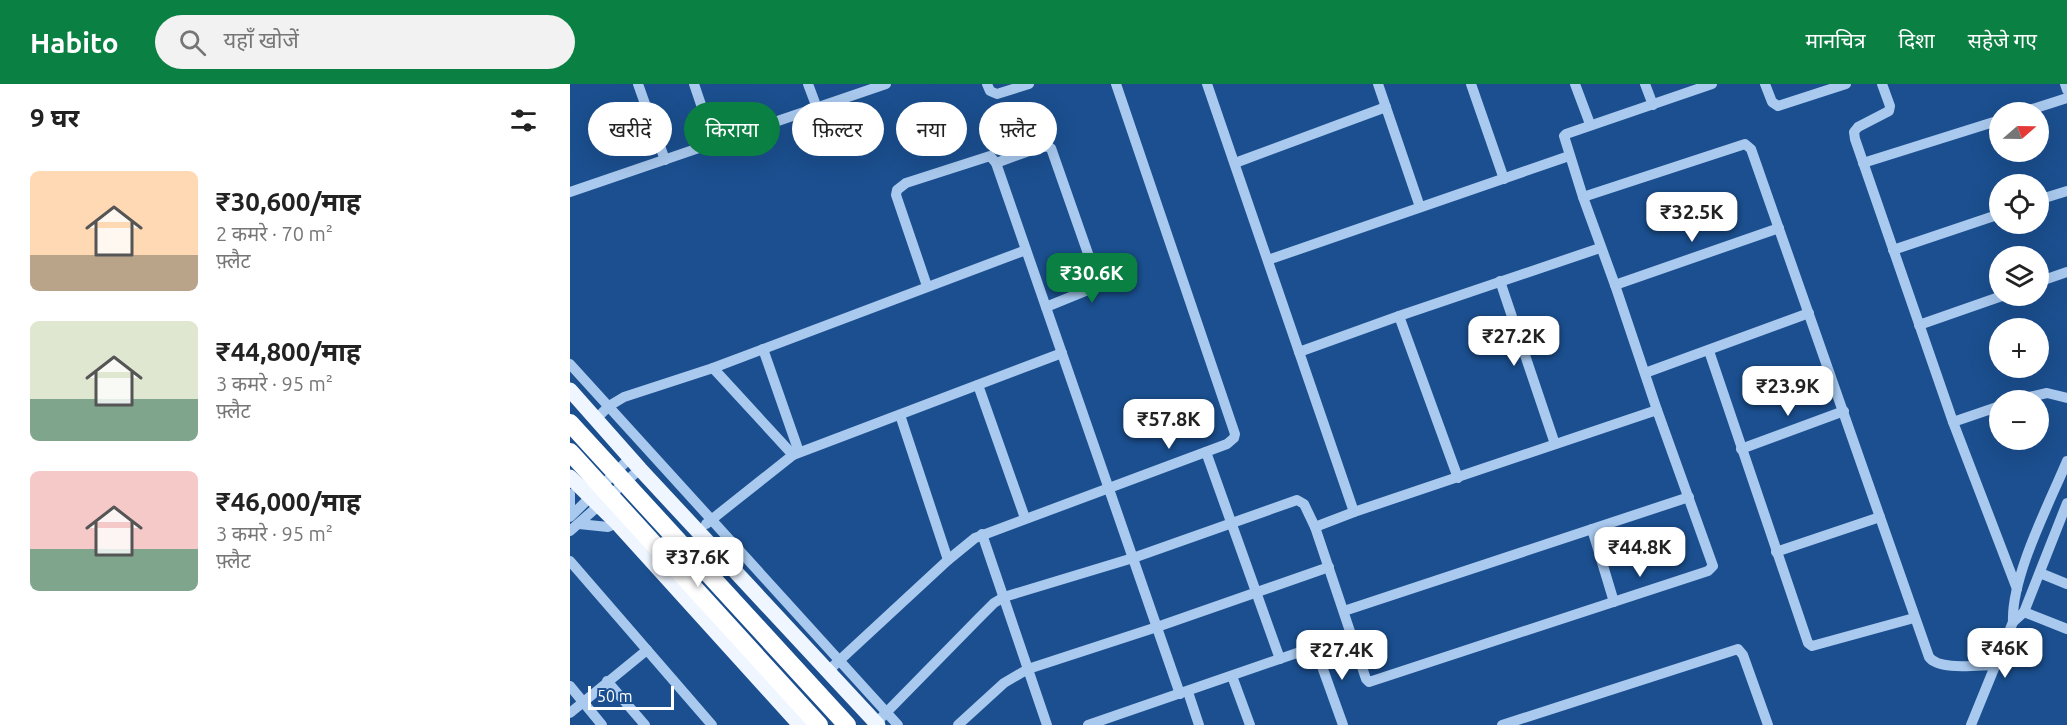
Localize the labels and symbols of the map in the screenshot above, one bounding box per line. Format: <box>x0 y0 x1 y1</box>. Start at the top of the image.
north arrow <box>1989 102 2049 162</box>
pin: ₹32.5K <box>1643 192 1741 243</box>
pin: ₹30.6K <box>1043 253 1141 304</box>
pin: ₹27.2K <box>1465 316 1563 367</box>
pin: ₹23.9K <box>1739 366 1837 417</box>
pin: ₹57.8K <box>1120 399 1218 450</box>
pin: ₹44.8K <box>1591 527 1689 578</box>
pin: ₹37.6K <box>649 537 747 588</box>
pin: ₹46K <box>1969 628 2041 679</box>
pin: ₹27.4K <box>1293 630 1391 681</box>
scale bar <box>588 683 674 710</box>

